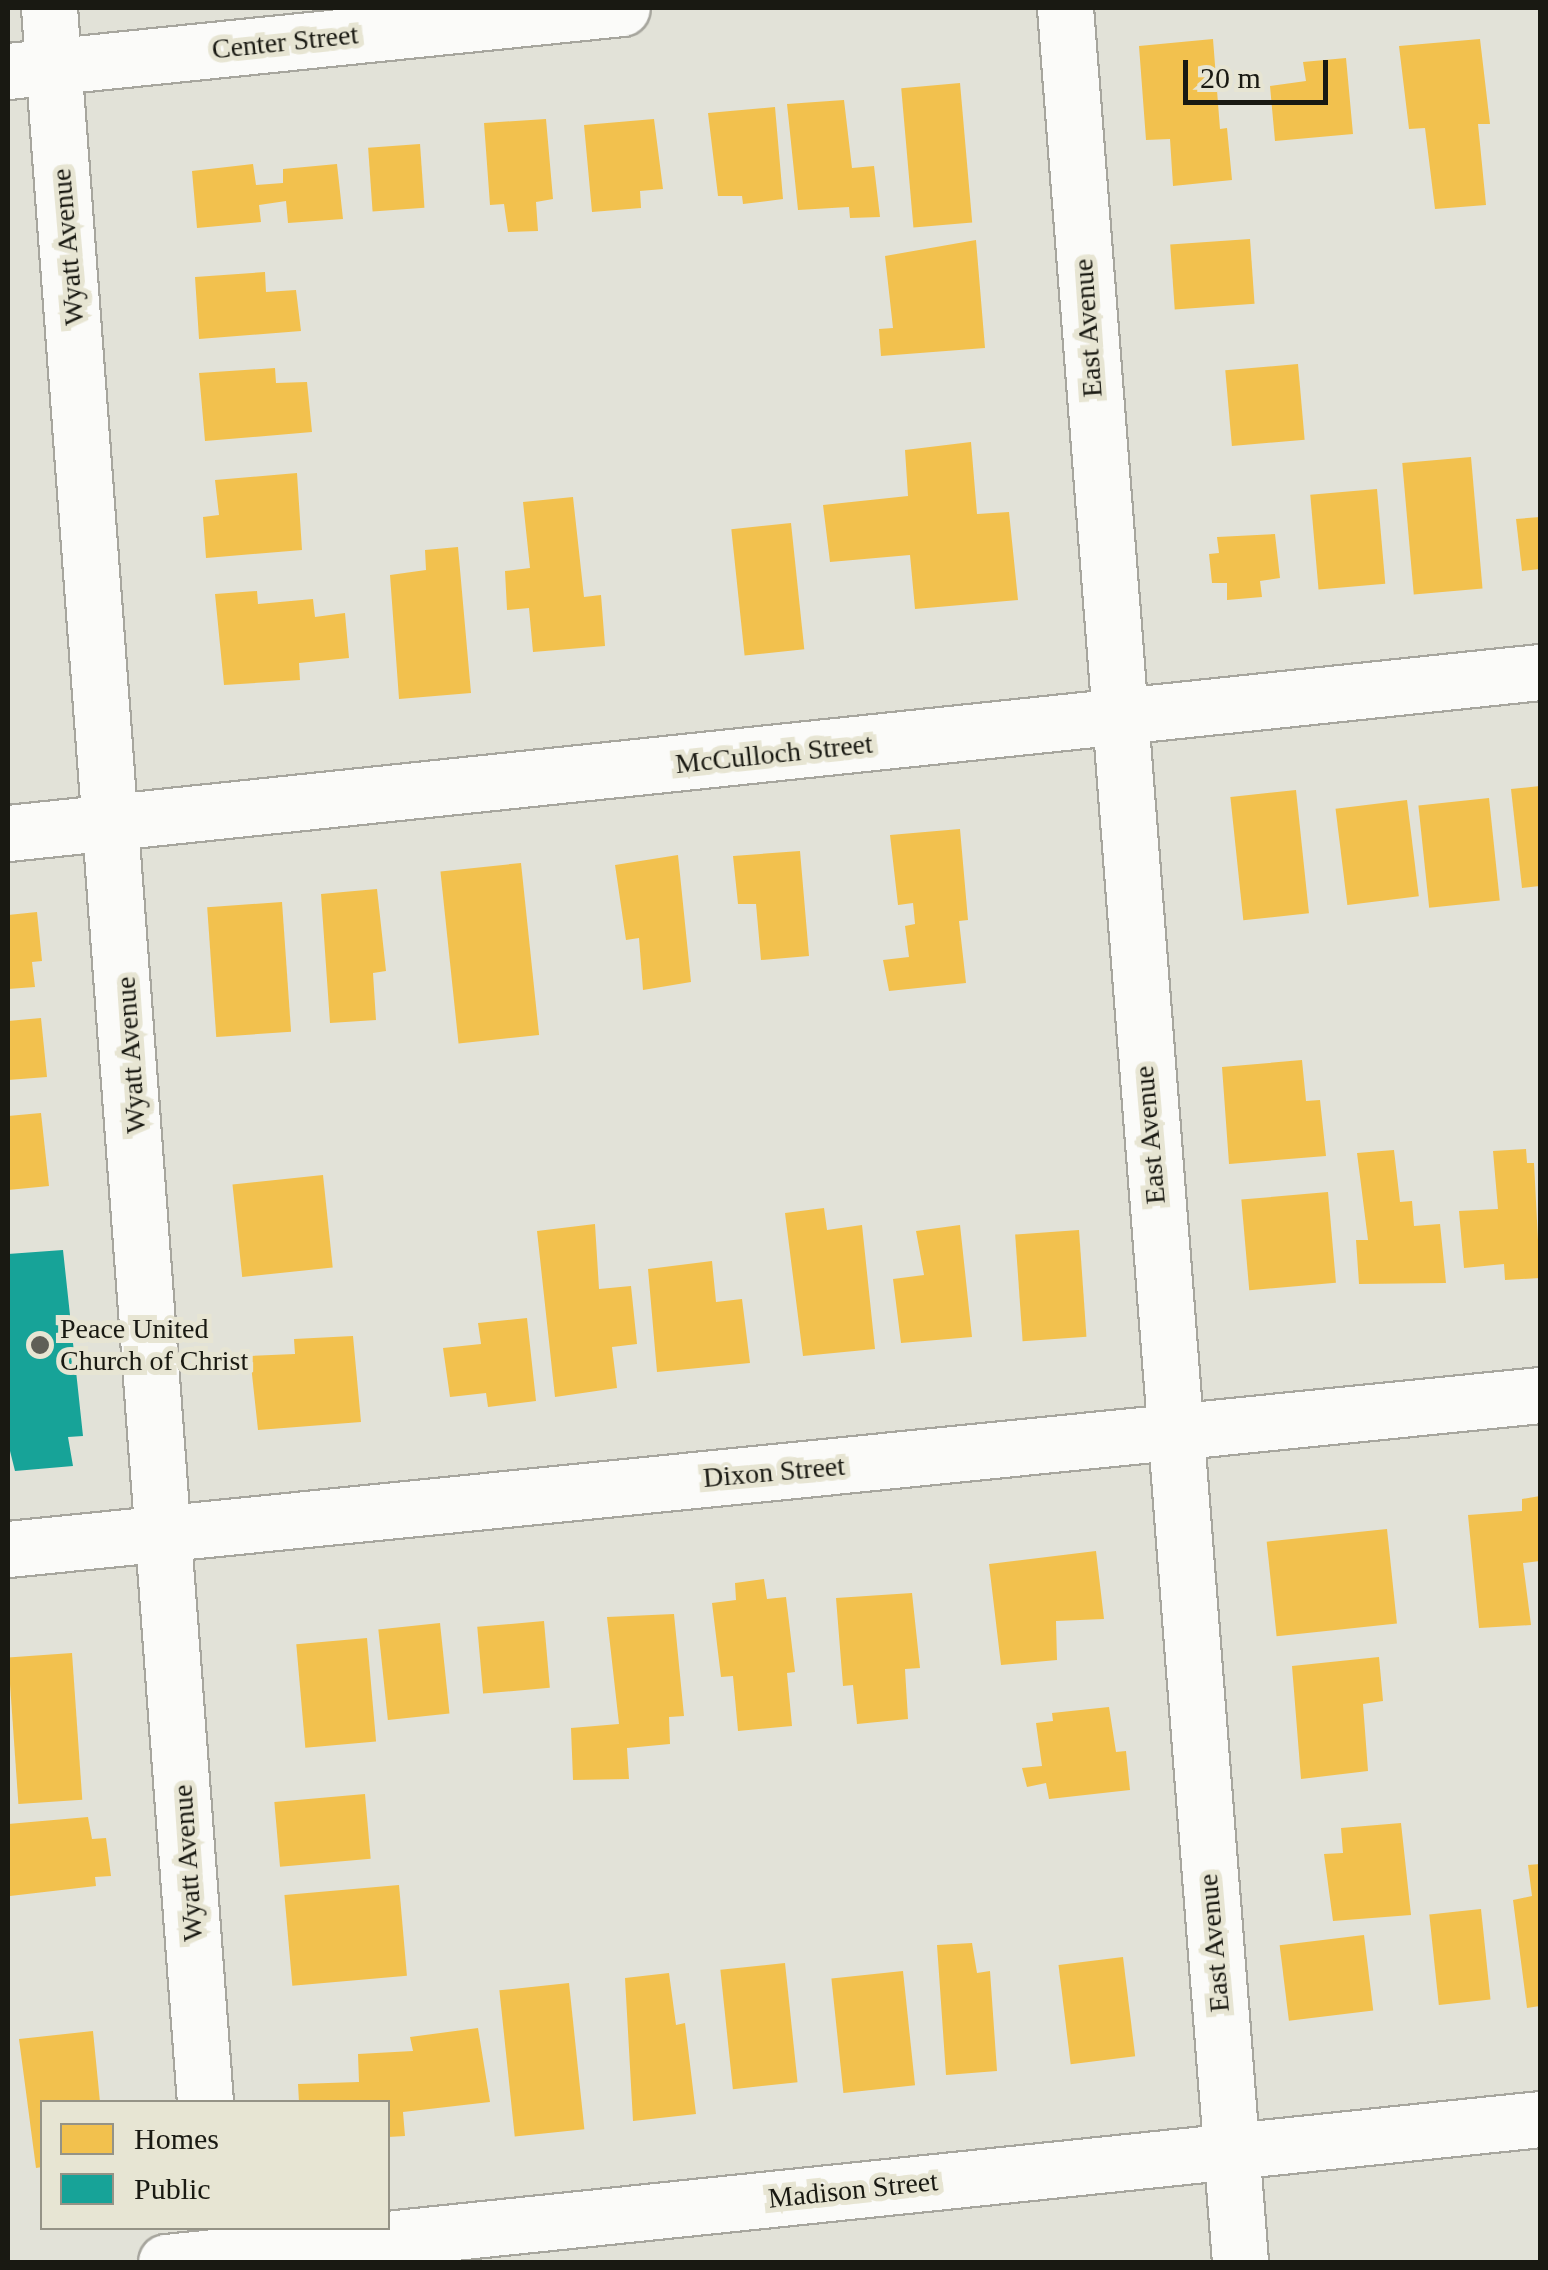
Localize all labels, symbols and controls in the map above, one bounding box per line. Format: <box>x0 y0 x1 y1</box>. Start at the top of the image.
street label: Center Street <box>210 18 360 66</box>
scale bar <box>1188 40 1333 102</box>
text: 20 m <box>1200 61 1261 94</box>
street label: Wyatt Avenue <box>44 166 92 328</box>
street label: East Avenue <box>1066 257 1110 399</box>
street label: McCulloch Street <box>674 727 874 781</box>
street label: Wyatt Avenue <box>109 975 153 1135</box>
street label: East Avenue <box>1127 1064 1173 1206</box>
place label: Peace United Church of Christ <box>60 1312 248 1378</box>
marker: Peace United Church of Christ <box>29 1334 51 1356</box>
street label: Dixon Street <box>702 1449 846 1495</box>
street label: Wyatt Avenue <box>166 1783 210 1943</box>
street label: East Avenue <box>1191 1872 1237 2014</box>
legend <box>40 2100 390 2230</box>
text: Homes <box>134 2122 219 2155</box>
street label: Madison Street <box>767 2164 939 2216</box>
text: Public <box>134 2172 211 2205</box>

